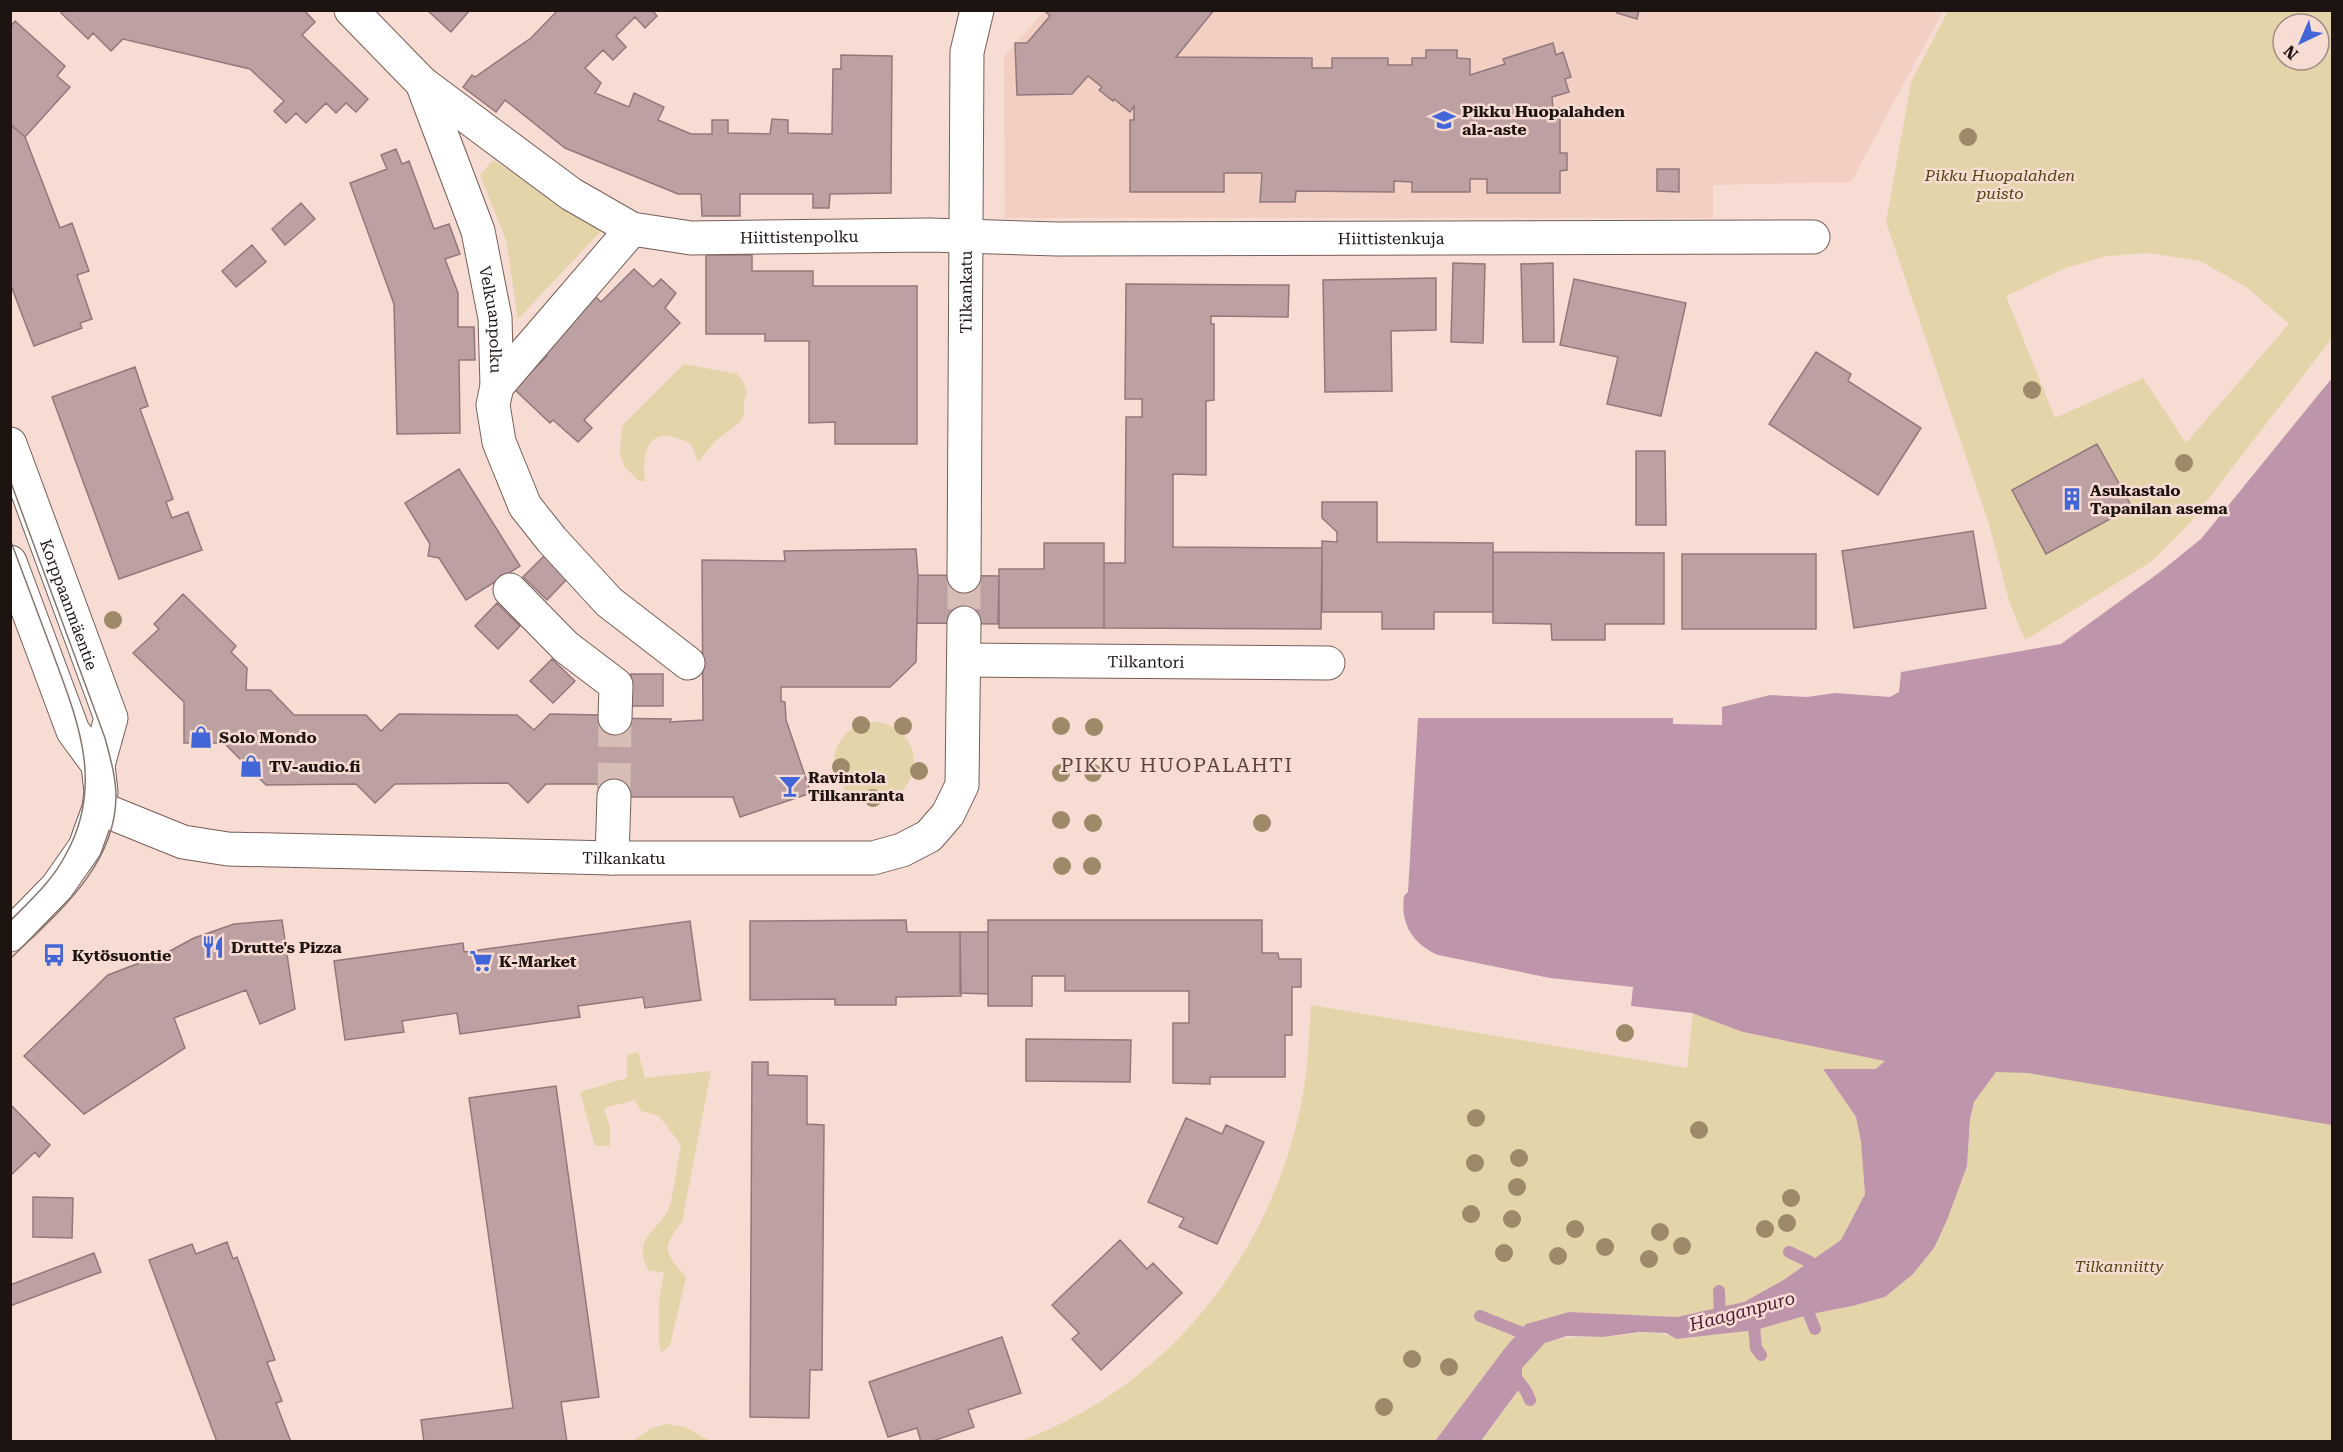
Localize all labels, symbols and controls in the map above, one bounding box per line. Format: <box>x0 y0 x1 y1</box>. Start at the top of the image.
north arrow <box>2271 12 2331 72</box>
text: N <box>2280 41 2302 64</box>
place label: Pikku Huopalahden ala-aste <box>1462 102 1625 139</box>
school or university icon: Pikku Huopalahden ala-aste <box>1431 107 1457 133</box>
park label: Pikku Huopalahden puisto <box>1924 166 2075 203</box>
street label: Hiittistenpolku <box>740 226 859 247</box>
street label: Hiittistenkuja <box>1338 228 1445 248</box>
street label: Tilkankatu <box>956 250 975 334</box>
street label: Velkuanpolku <box>476 264 506 374</box>
place label: Asukastalo Tapanilan asema <box>2090 481 2228 518</box>
building icon: Asukastalo Tapanilan asema <box>2059 486 2085 512</box>
street label: Korppaanmäentie <box>36 536 102 673</box>
street label: Tilkantori <box>1108 652 1184 671</box>
shop icon: Solo Mondo <box>188 724 214 750</box>
place label: Solo Mondo <box>219 728 317 747</box>
shop icon: TV-audio.fi <box>238 753 264 779</box>
district label: PIKKU HUOPALAHTI <box>1061 753 1293 777</box>
place label: TV-audio.fi <box>269 757 361 776</box>
place label: Ravintola Tilkanranta <box>808 768 905 805</box>
bar icon: Ravintola Tilkanranta <box>777 773 803 799</box>
street label: Tilkankatu <box>582 848 665 868</box>
restaurant icon: Drutte's Pizza <box>200 934 226 960</box>
place label: Drutte's Pizza <box>231 938 342 957</box>
bus stop icon: Kytösuontie <box>41 942 67 968</box>
place label: Kytösuontie <box>72 946 171 965</box>
supermarket icon: K-Market <box>468 948 494 974</box>
place label: K-Market <box>499 952 577 971</box>
park label: Tilkanniitty <box>2074 1257 2164 1276</box>
water label: Haaganpuro <box>1686 1287 1797 1335</box>

